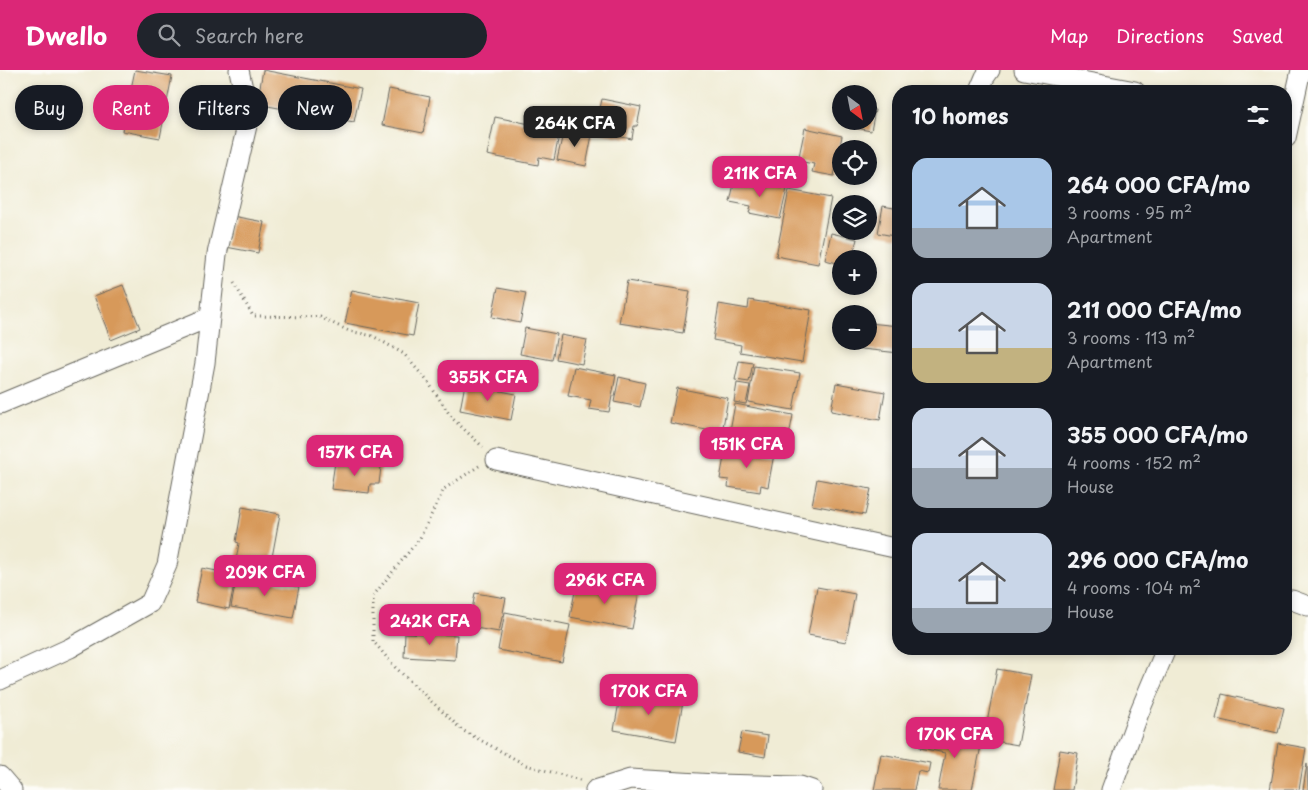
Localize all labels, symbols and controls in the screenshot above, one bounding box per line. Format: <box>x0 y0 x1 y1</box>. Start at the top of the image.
search box <box>137 13 487 58</box>
text: Dwello <box>25 17 107 53</box>
icon: search <box>155 21 183 49</box>
text: Search here <box>195 21 304 49</box>
text: Map <box>1050 22 1088 49</box>
text: Directions <box>1116 22 1204 49</box>
text: Saved <box>1232 22 1283 49</box>
chip: Buy <box>15 85 83 130</box>
chip: Rent <box>93 85 169 130</box>
chip: Filters <box>179 85 268 130</box>
chip: New <box>278 85 352 130</box>
north arrow <box>832 85 878 130</box>
map controls <box>832 85 877 350</box>
text: 10 homes <box>912 99 1009 131</box>
icon: filters <box>1244 101 1272 129</box>
pin: 264K CFA <box>523 106 627 148</box>
text: 264K CFA <box>535 110 615 134</box>
button: locate <box>832 140 877 185</box>
pin: 211K CFA <box>708 156 812 198</box>
text: 211K CFA <box>723 160 797 184</box>
text: 264 000 CFA/mo <box>1067 168 1250 200</box>
icon: home <box>952 178 1012 238</box>
button: layers <box>832 195 877 240</box>
text: 3 rooms · 95 m² <box>1067 200 1192 224</box>
text: Apartment <box>1067 224 1152 248</box>
button: + <box>832 250 877 295</box>
text: 211 000 CFA/mo <box>1067 293 1241 325</box>
icon: home <box>952 303 1012 363</box>
button: − <box>832 305 877 350</box>
text: 3 rooms · 113 m² <box>1067 325 1195 349</box>
text: Apartment <box>1067 349 1152 373</box>
pin: 355K CFA <box>436 360 540 402</box>
text: 355K CFA <box>448 364 528 388</box>
text: 355 000 CFA/mo <box>1067 418 1248 450</box>
pin: 151K CFA <box>695 426 799 469</box>
icon: home <box>952 428 1012 488</box>
text: 151K CFA <box>711 431 783 455</box>
pin: 157K CFA <box>303 434 407 477</box>
text: 157K CFA <box>317 439 393 463</box>
text: 4 rooms · 152 m² <box>1067 450 1201 474</box>
text: House <box>1067 474 1114 498</box>
text: 296 000 CFA/mo <box>1067 543 1248 575</box>
icon: home <box>952 553 1012 613</box>
pin: 209K CFA <box>213 554 317 597</box>
text: 209K CFA <box>225 559 305 583</box>
pin: 296K CFA <box>553 562 657 605</box>
text: 296K CFA <box>565 567 645 591</box>
text: 4 rooms · 104 m² <box>1067 575 1201 599</box>
text: House <box>1067 599 1114 623</box>
pin: 242K CFA <box>378 604 482 646</box>
text: 242K CFA <box>390 608 470 632</box>
pin: 170K CFA <box>597 674 701 716</box>
text: 170K CFA <box>611 678 687 702</box>
pin: 170K CFA <box>903 716 1007 759</box>
text: 170K CFA <box>917 721 993 745</box>

